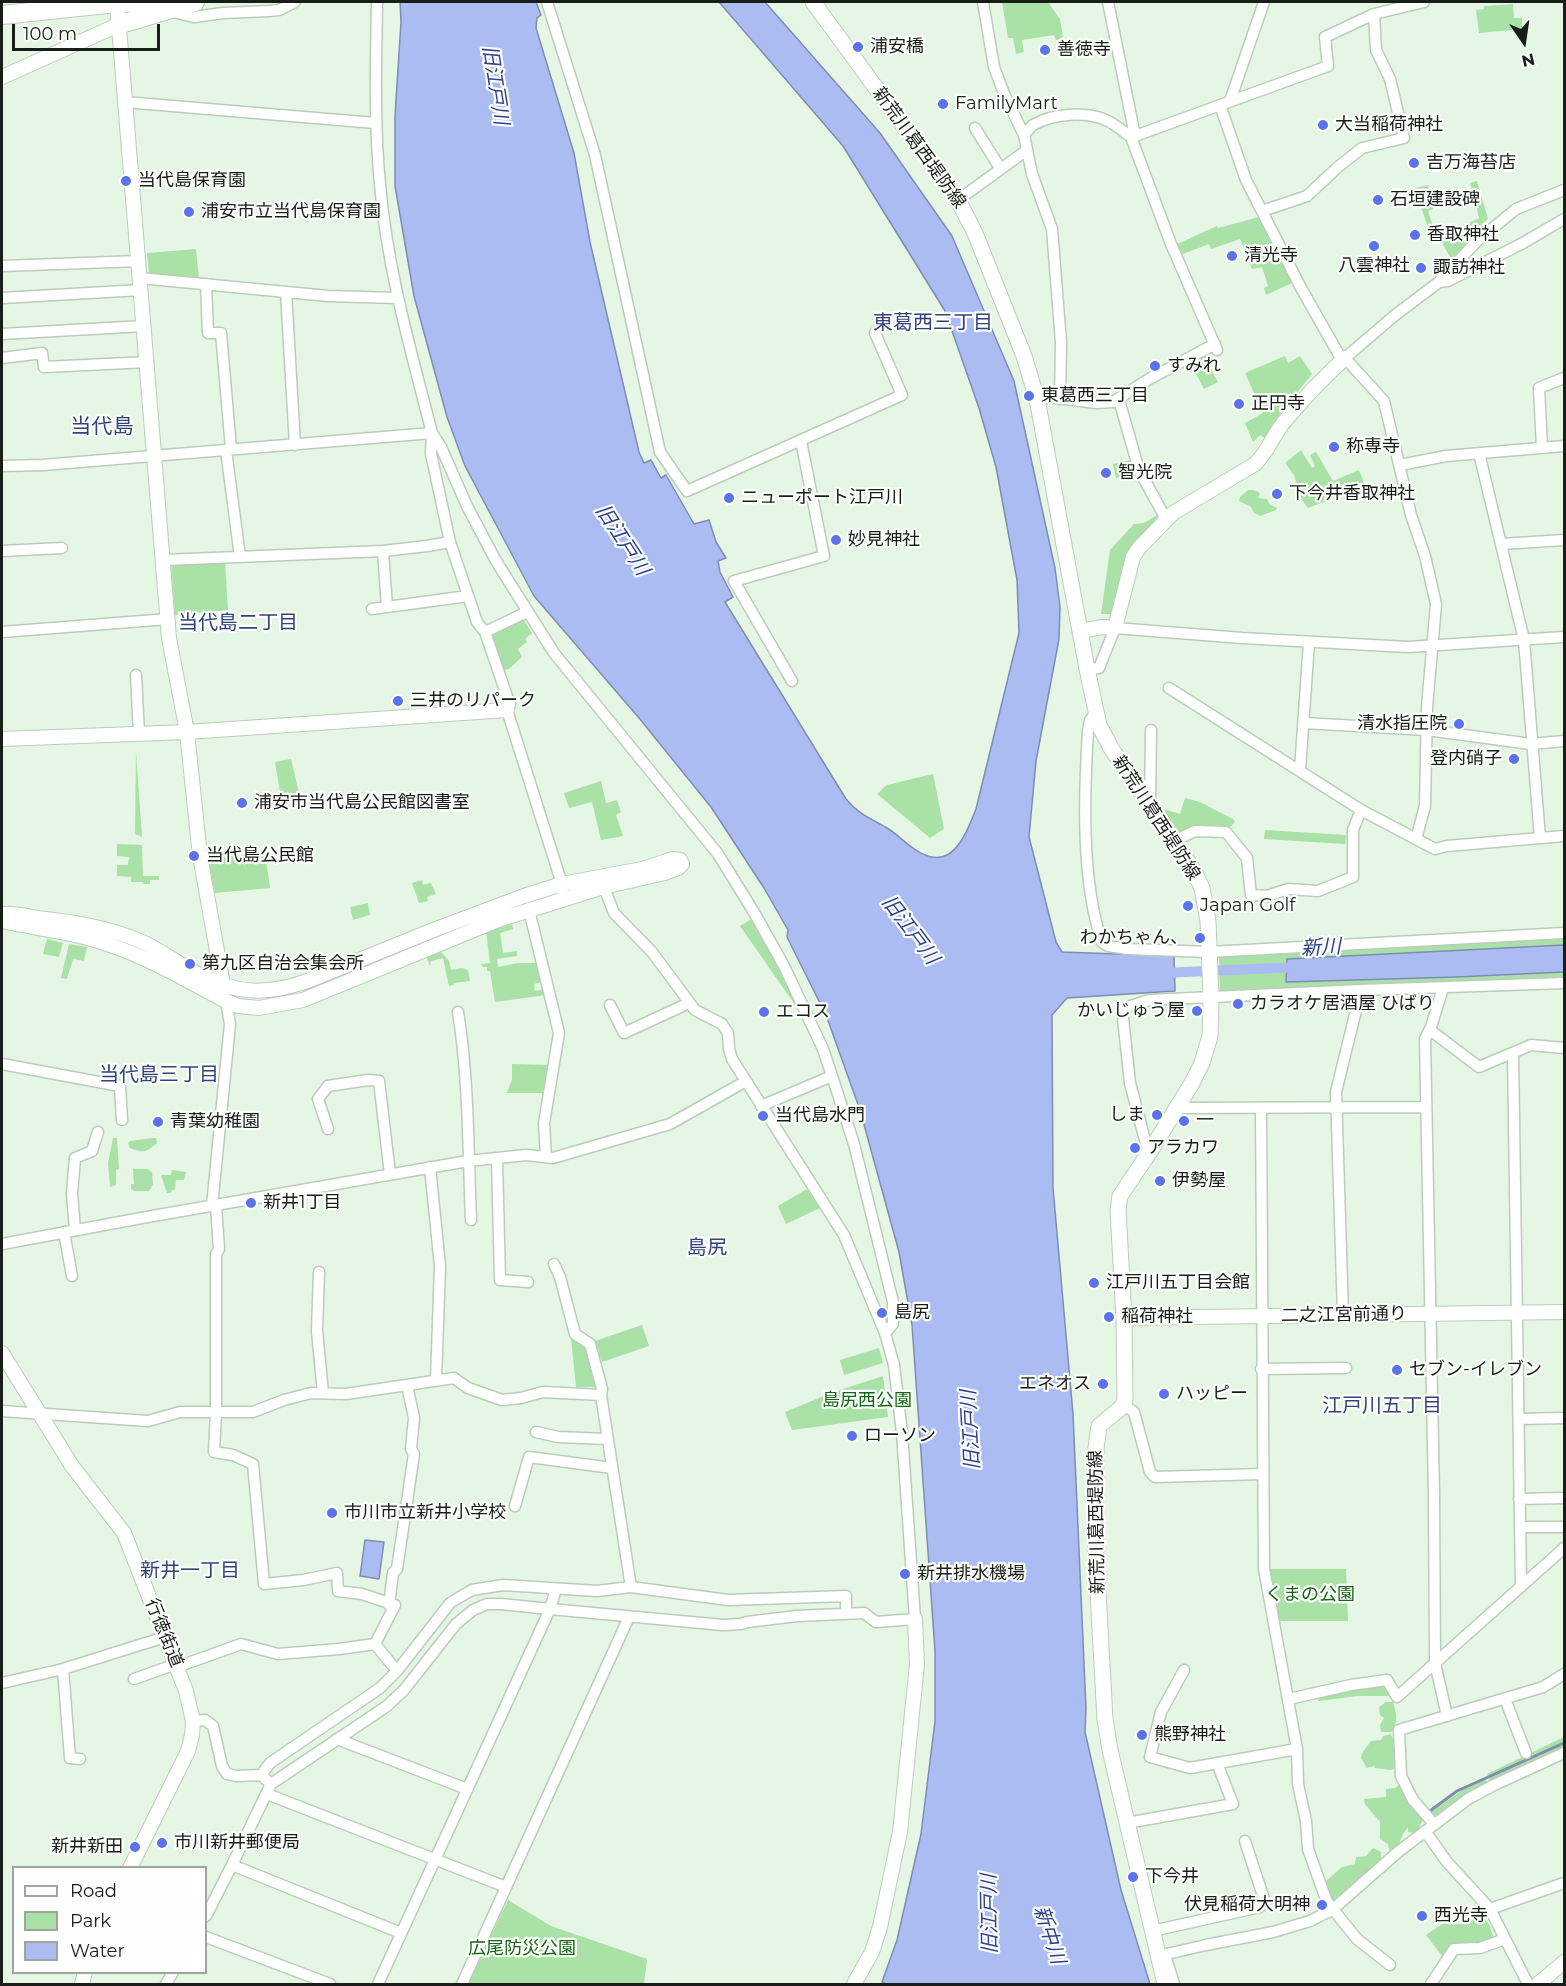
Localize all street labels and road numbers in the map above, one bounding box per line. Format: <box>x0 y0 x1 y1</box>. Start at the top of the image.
street label: 新荒川葛西堤防線 <box>868 83 970 213</box>
street label: 新荒川葛西堤防線 <box>1108 752 1204 884</box>
street label: 二之江宮前通り <box>1281 1303 1407 1327</box>
street label: 新荒川葛西堤防線 <box>1085 1450 1109 1594</box>
street label: 行徳街道 <box>141 1596 187 1670</box>

